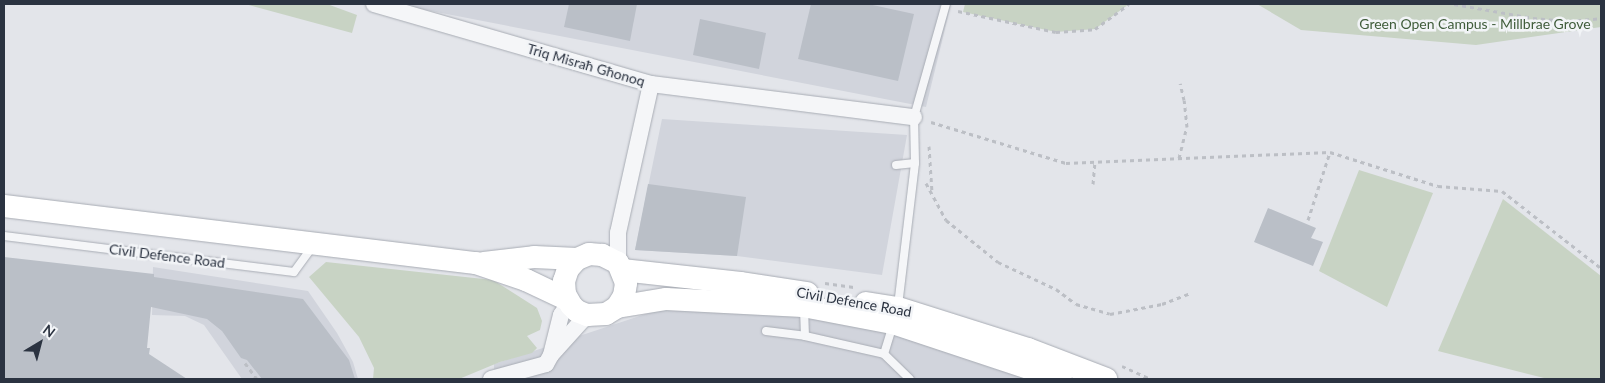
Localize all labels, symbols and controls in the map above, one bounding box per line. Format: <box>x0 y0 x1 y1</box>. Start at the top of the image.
park label: Green Open Campus - Millbrae Grove <box>1359 16 1591 32</box>
street label: Triq Misraħ Għonoq <box>525 40 647 90</box>
street label: Civil Defence Road <box>108 241 226 271</box>
street label: Civil Defence Road <box>795 284 913 320</box>
north arrow <box>15 318 65 368</box>
text: N <box>40 321 59 341</box>

